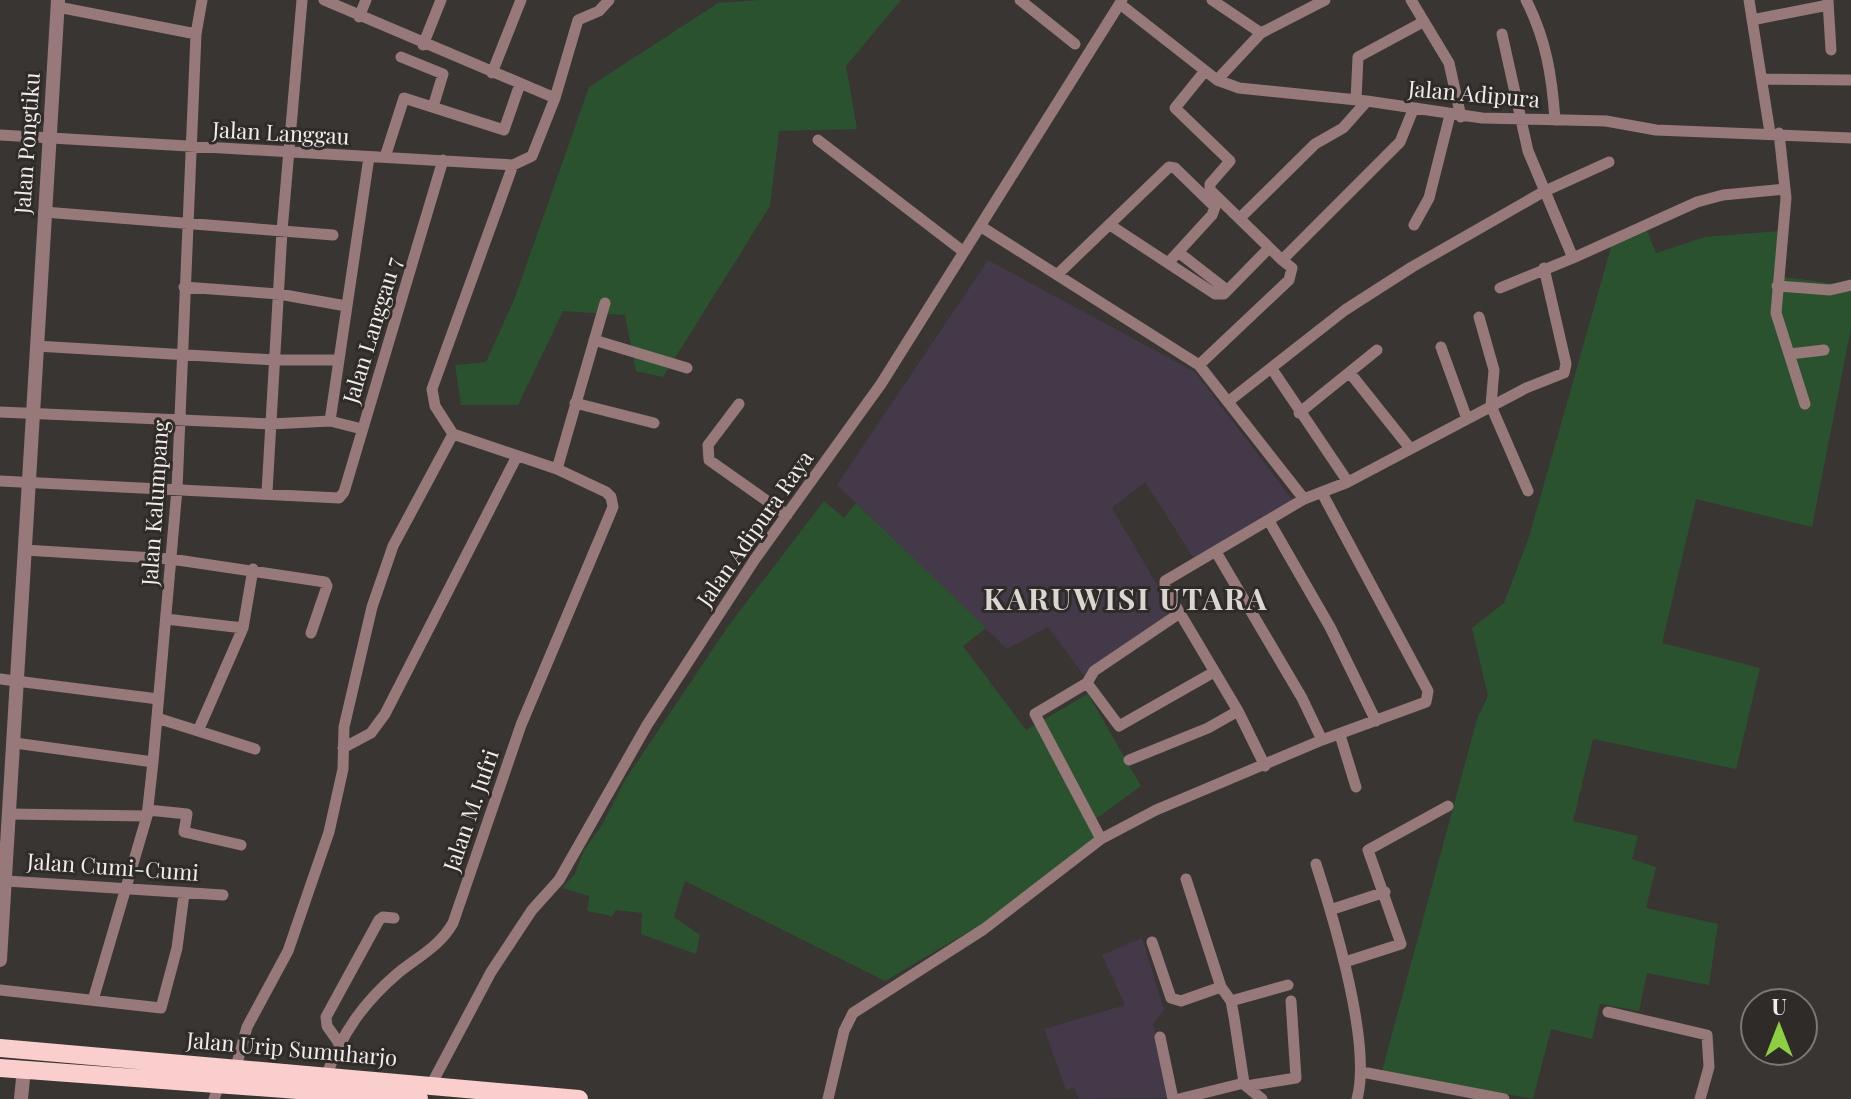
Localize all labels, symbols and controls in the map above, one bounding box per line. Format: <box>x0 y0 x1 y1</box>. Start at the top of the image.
street label: Jalan Pongtiku <box>6 71 46 216</box>
street label: Jalan Adipura <box>1406 72 1541 114</box>
street label: Jalan Langgau <box>211 113 350 151</box>
street label: Jalan Langgau 7 <box>334 253 408 408</box>
street label: Jalan Kalumpang <box>133 419 175 588</box>
street label: Jalan Adipura Raya <box>688 444 819 613</box>
district label: KARUWISI UTARA <box>983 578 1269 618</box>
street label: Jalan M. Jufri <box>435 745 505 876</box>
street label: Jalan Cumi-Cumi <box>25 845 200 887</box>
north arrow <box>1739 987 1819 1067</box>
text: U <box>1771 991 1787 1021</box>
street label: Jalan Urip Sumuharjo <box>184 1024 399 1072</box>

